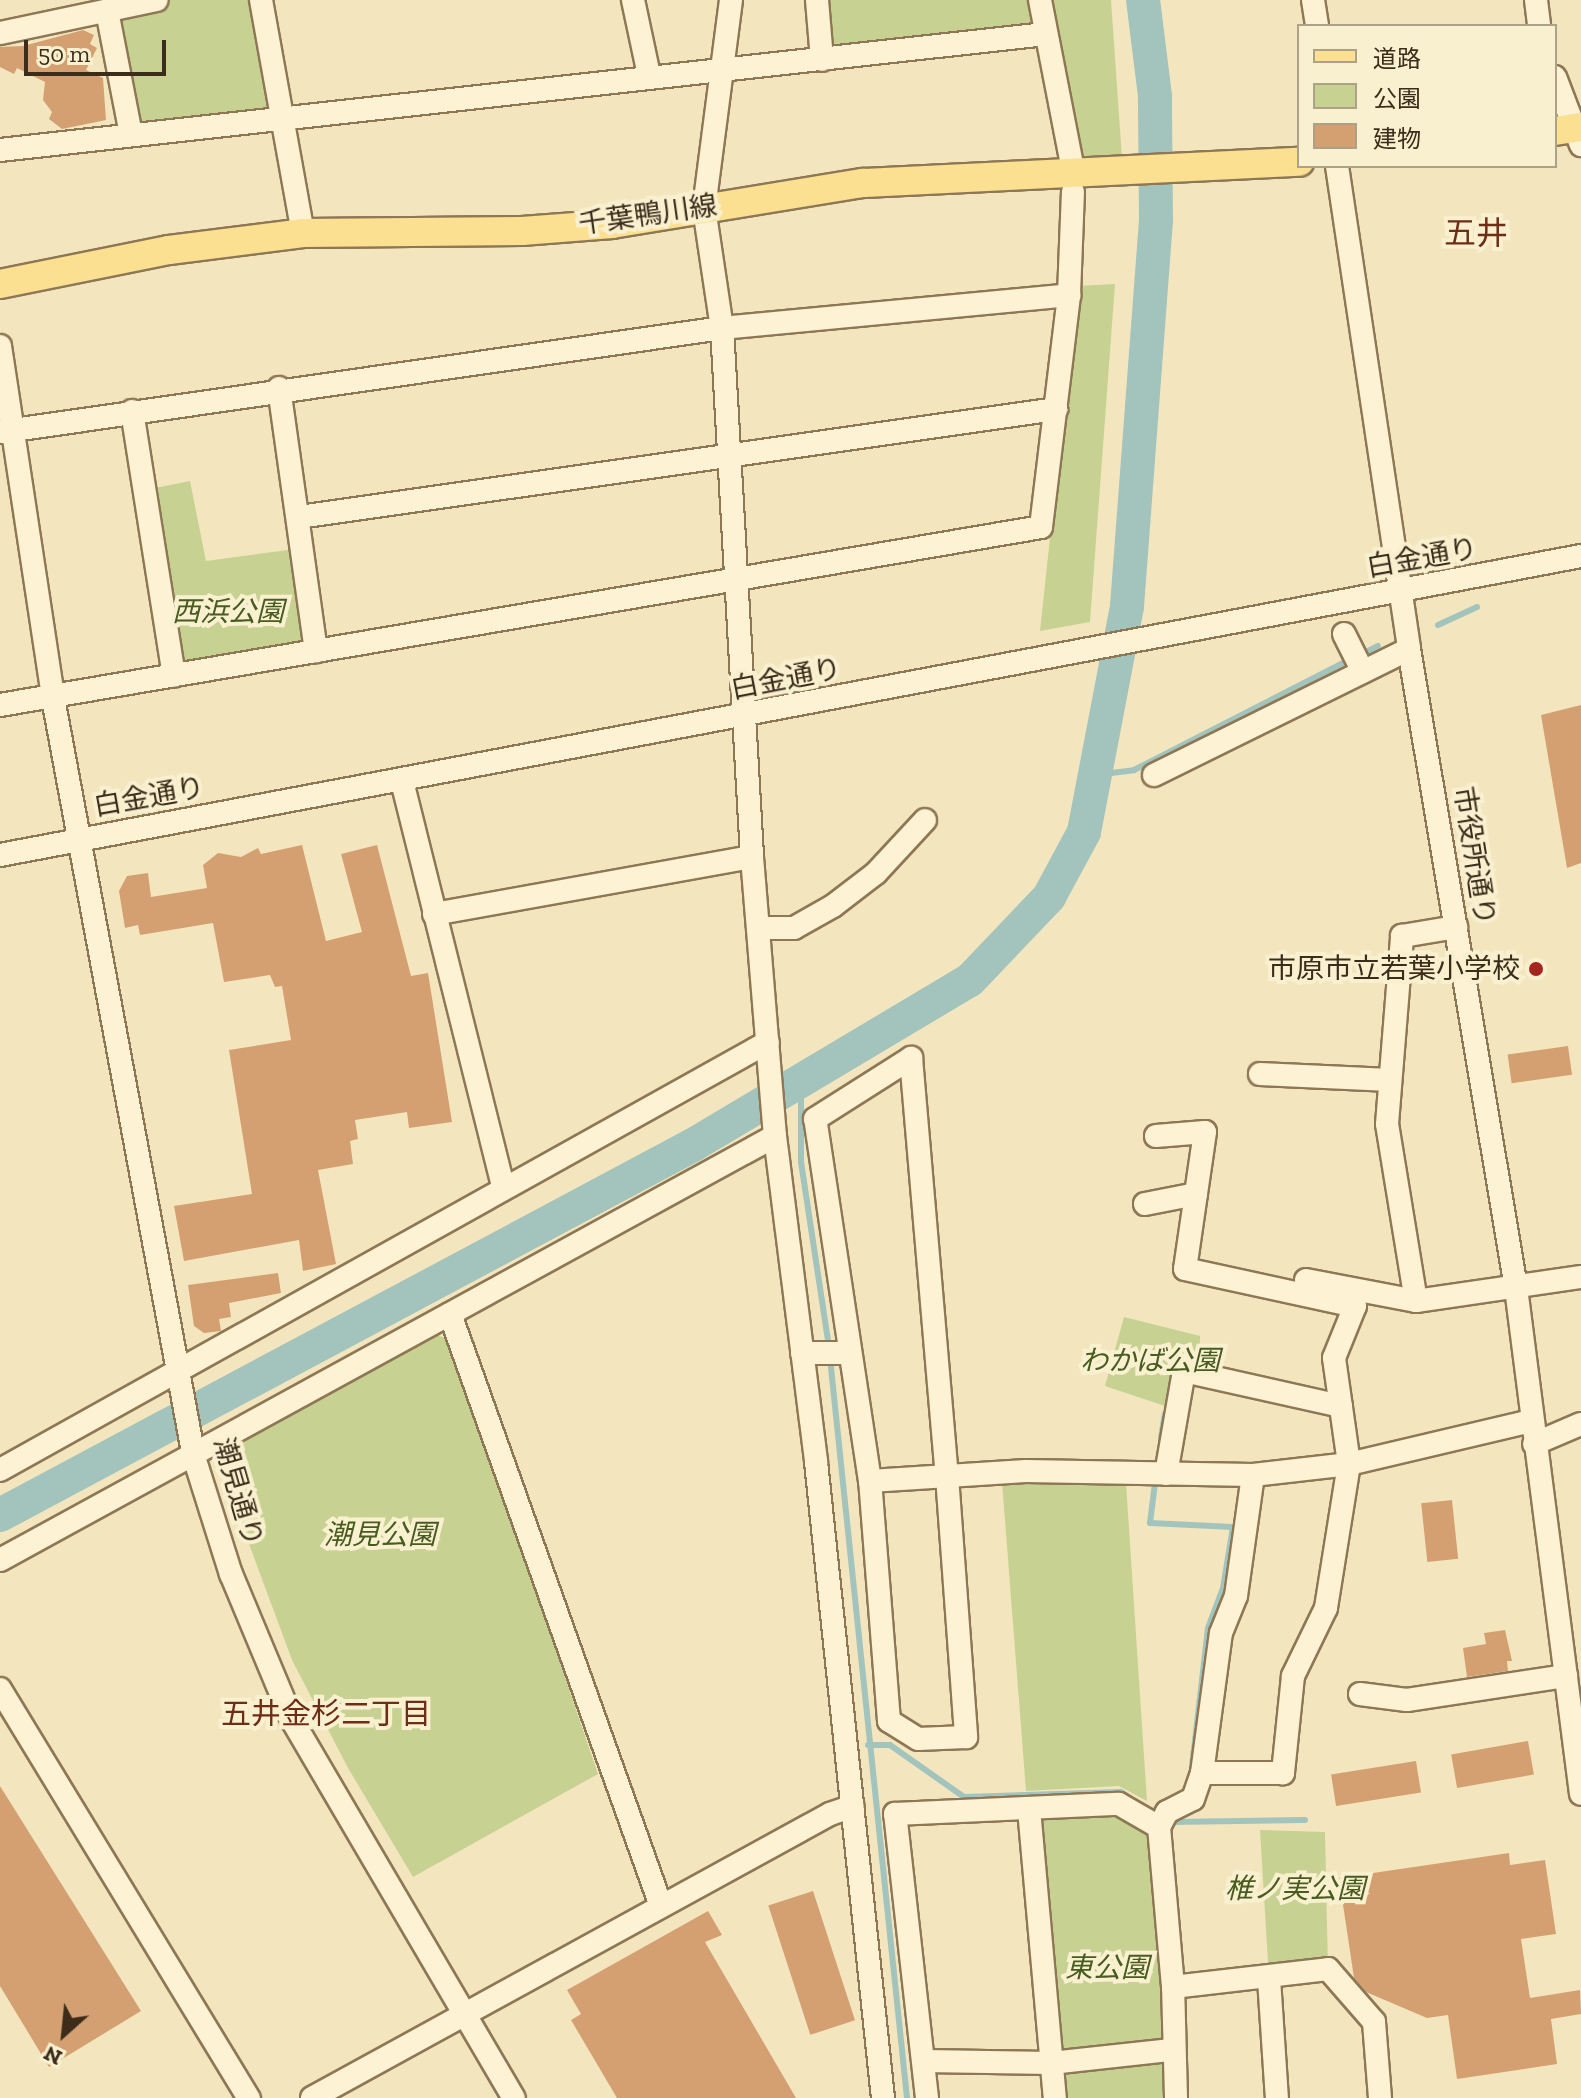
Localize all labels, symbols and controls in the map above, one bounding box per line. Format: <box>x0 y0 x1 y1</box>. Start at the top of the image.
scale bar <box>28 24 170 74</box>
legend <box>1297 24 1557 168</box>
text: 50 m <box>38 39 90 68</box>
text: 道路 <box>1373 44 1421 73</box>
text: 公園 <box>1373 84 1421 113</box>
text: 建物 <box>1373 124 1421 153</box>
street label: 千葉鴨川線 <box>576 189 720 241</box>
district label: 五井 <box>1444 214 1508 252</box>
street label: 白金通り <box>1364 532 1480 584</box>
park label: 西浜公園 <box>172 595 284 629</box>
street label: 白金通り <box>728 652 844 706</box>
street label: 白金通り <box>91 771 207 823</box>
street label: 市役所通り <box>1446 784 1502 928</box>
place label: 市原市立若葉小学校 <box>1268 952 1520 986</box>
marker: 市原市立若葉小学校 <box>1527 960 1545 978</box>
park label: わかば公園 <box>1080 1344 1220 1378</box>
street label: 潮見通り <box>206 1434 270 1550</box>
park label: 潮見公園 <box>324 1518 436 1552</box>
district label: 五井金杉二丁目 <box>221 1696 431 1732</box>
park label: 椎ノ実公園 <box>1225 1872 1365 1906</box>
park label: 東公園 <box>1065 1951 1149 1985</box>
north arrow <box>24 1994 104 2074</box>
text: N <box>39 2040 66 2072</box>

